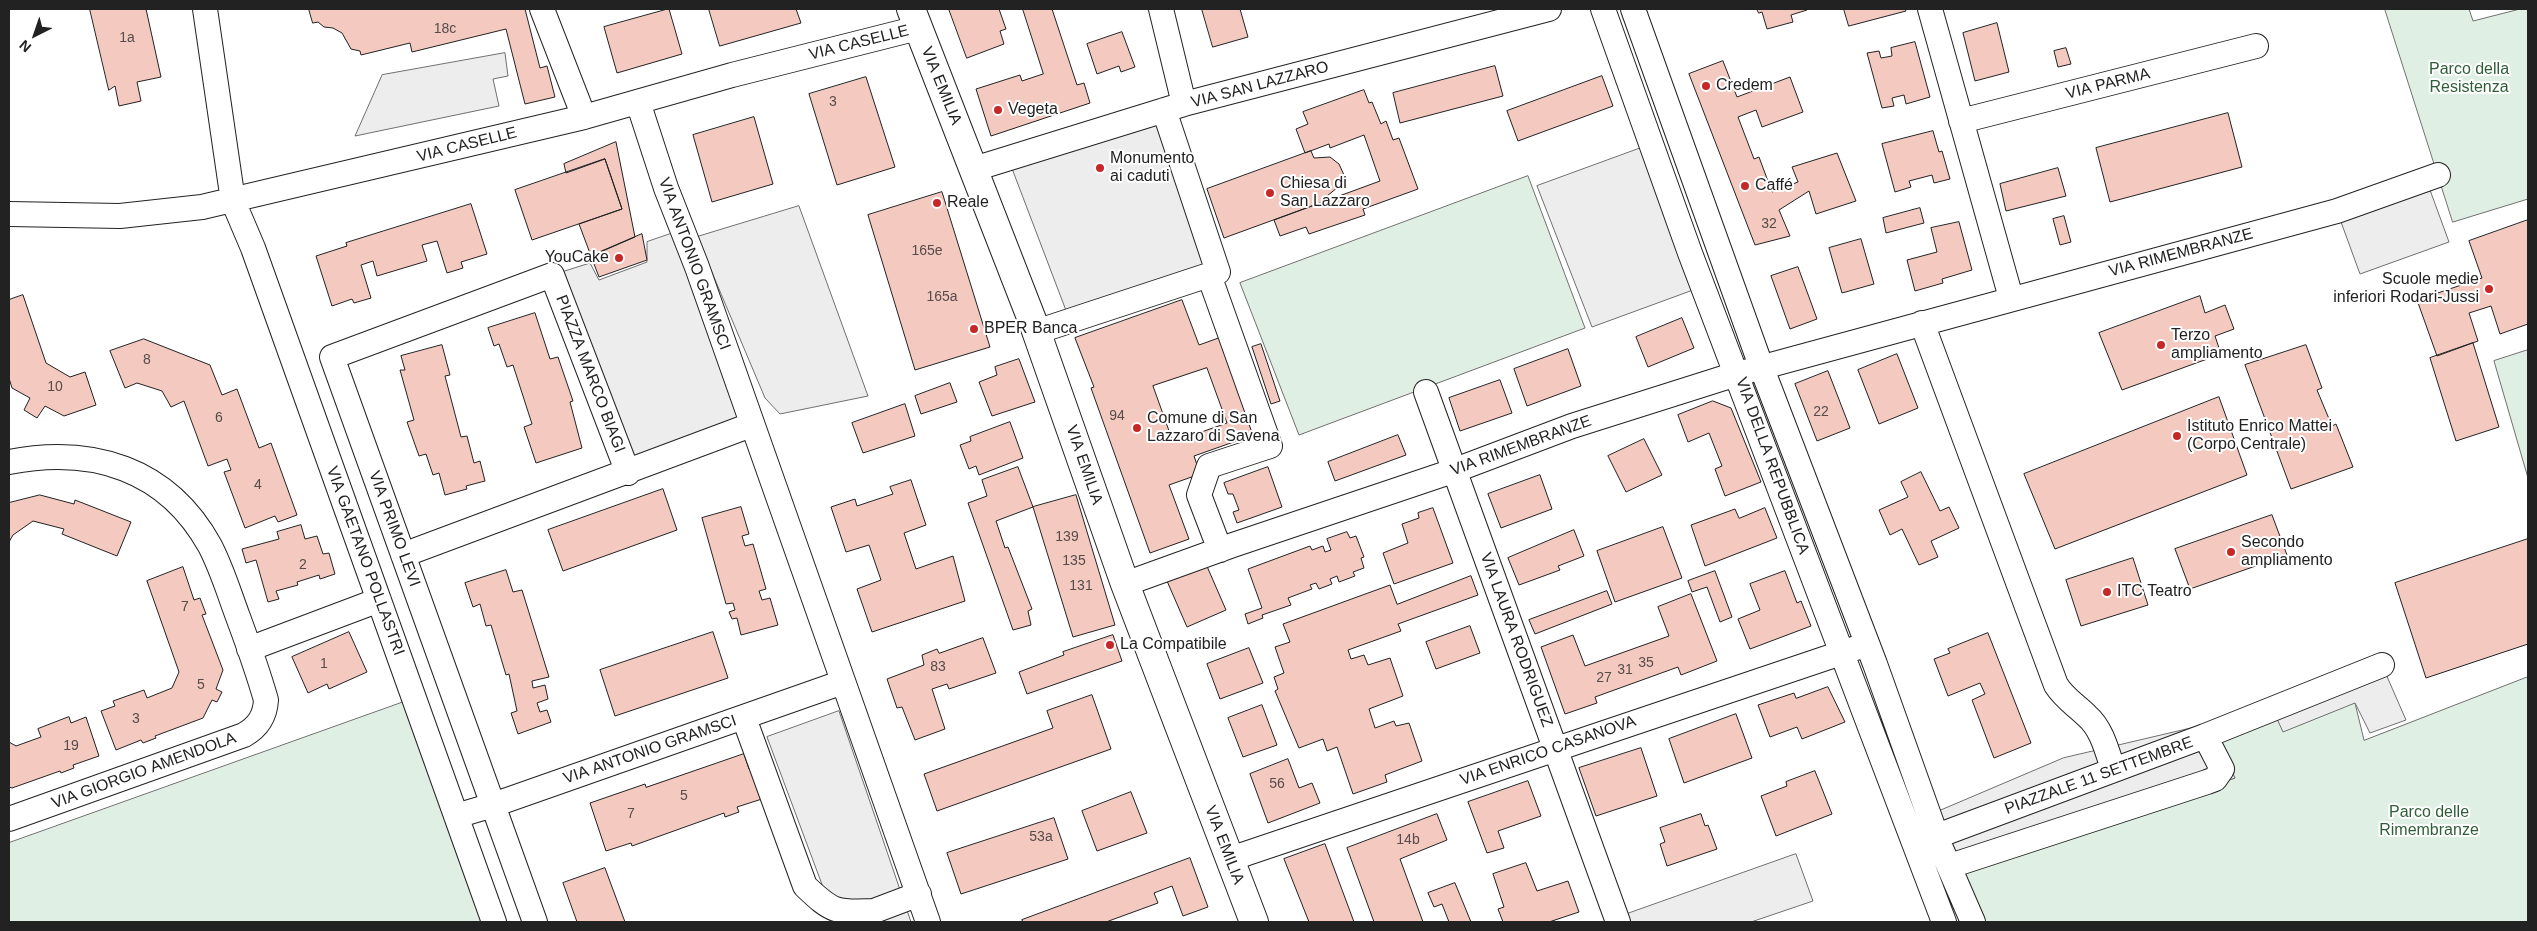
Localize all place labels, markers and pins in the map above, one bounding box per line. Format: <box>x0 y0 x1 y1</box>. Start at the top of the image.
place label: Credem <box>1716 76 1773 96</box>
marker: Credem <box>1700 80 1712 92</box>
place label: Vegeta <box>1008 100 1058 120</box>
marker: Vegeta <box>992 104 1004 116</box>
place label: Monumento ai caduti <box>1110 149 1194 187</box>
marker: Monumento ai caduti <box>1094 162 1106 174</box>
place label: Chiesa di San Lazzaro <box>1280 174 1370 212</box>
place label: Caffé <box>1755 176 1793 196</box>
marker: Caffé <box>1739 180 1751 192</box>
marker: Chiesa di San Lazzaro <box>1264 187 1276 199</box>
place label: Reale <box>947 193 989 213</box>
marker: Reale <box>931 197 943 209</box>
place label: YouCake <box>545 248 609 268</box>
marker: YouCake <box>613 252 625 264</box>
place label: Scuole medie inferiori Rodari-Jussi <box>2333 270 2479 308</box>
marker: Scuole medie inferiori Rodari-Jussi <box>2483 283 2495 295</box>
place label: BPER Banca <box>984 319 1077 339</box>
marker: BPER Banca <box>968 323 980 335</box>
place label: Terzo ampliamento <box>2171 326 2263 364</box>
marker: Terzo ampliamento <box>2155 339 2167 351</box>
place label: Comune di San Lazzaro di Savena <box>1147 409 1280 447</box>
place label: Istituto Enrico Mattei (Corpo Centrale) <box>2187 417 2332 455</box>
marker: Comune di San Lazzaro di Savena <box>1131 422 1143 434</box>
marker: Istituto Enrico Mattei (Corpo Centrale) <box>2171 430 2183 442</box>
place label: Secondo ampliamento <box>2241 533 2333 571</box>
marker: Secondo ampliamento <box>2225 546 2237 558</box>
place label: ITC Teatro <box>2117 582 2192 602</box>
marker: ITC Teatro <box>2101 586 2113 598</box>
place label: La Compatibile <box>1120 635 1227 655</box>
marker: La Compatibile <box>1104 639 1116 651</box>

